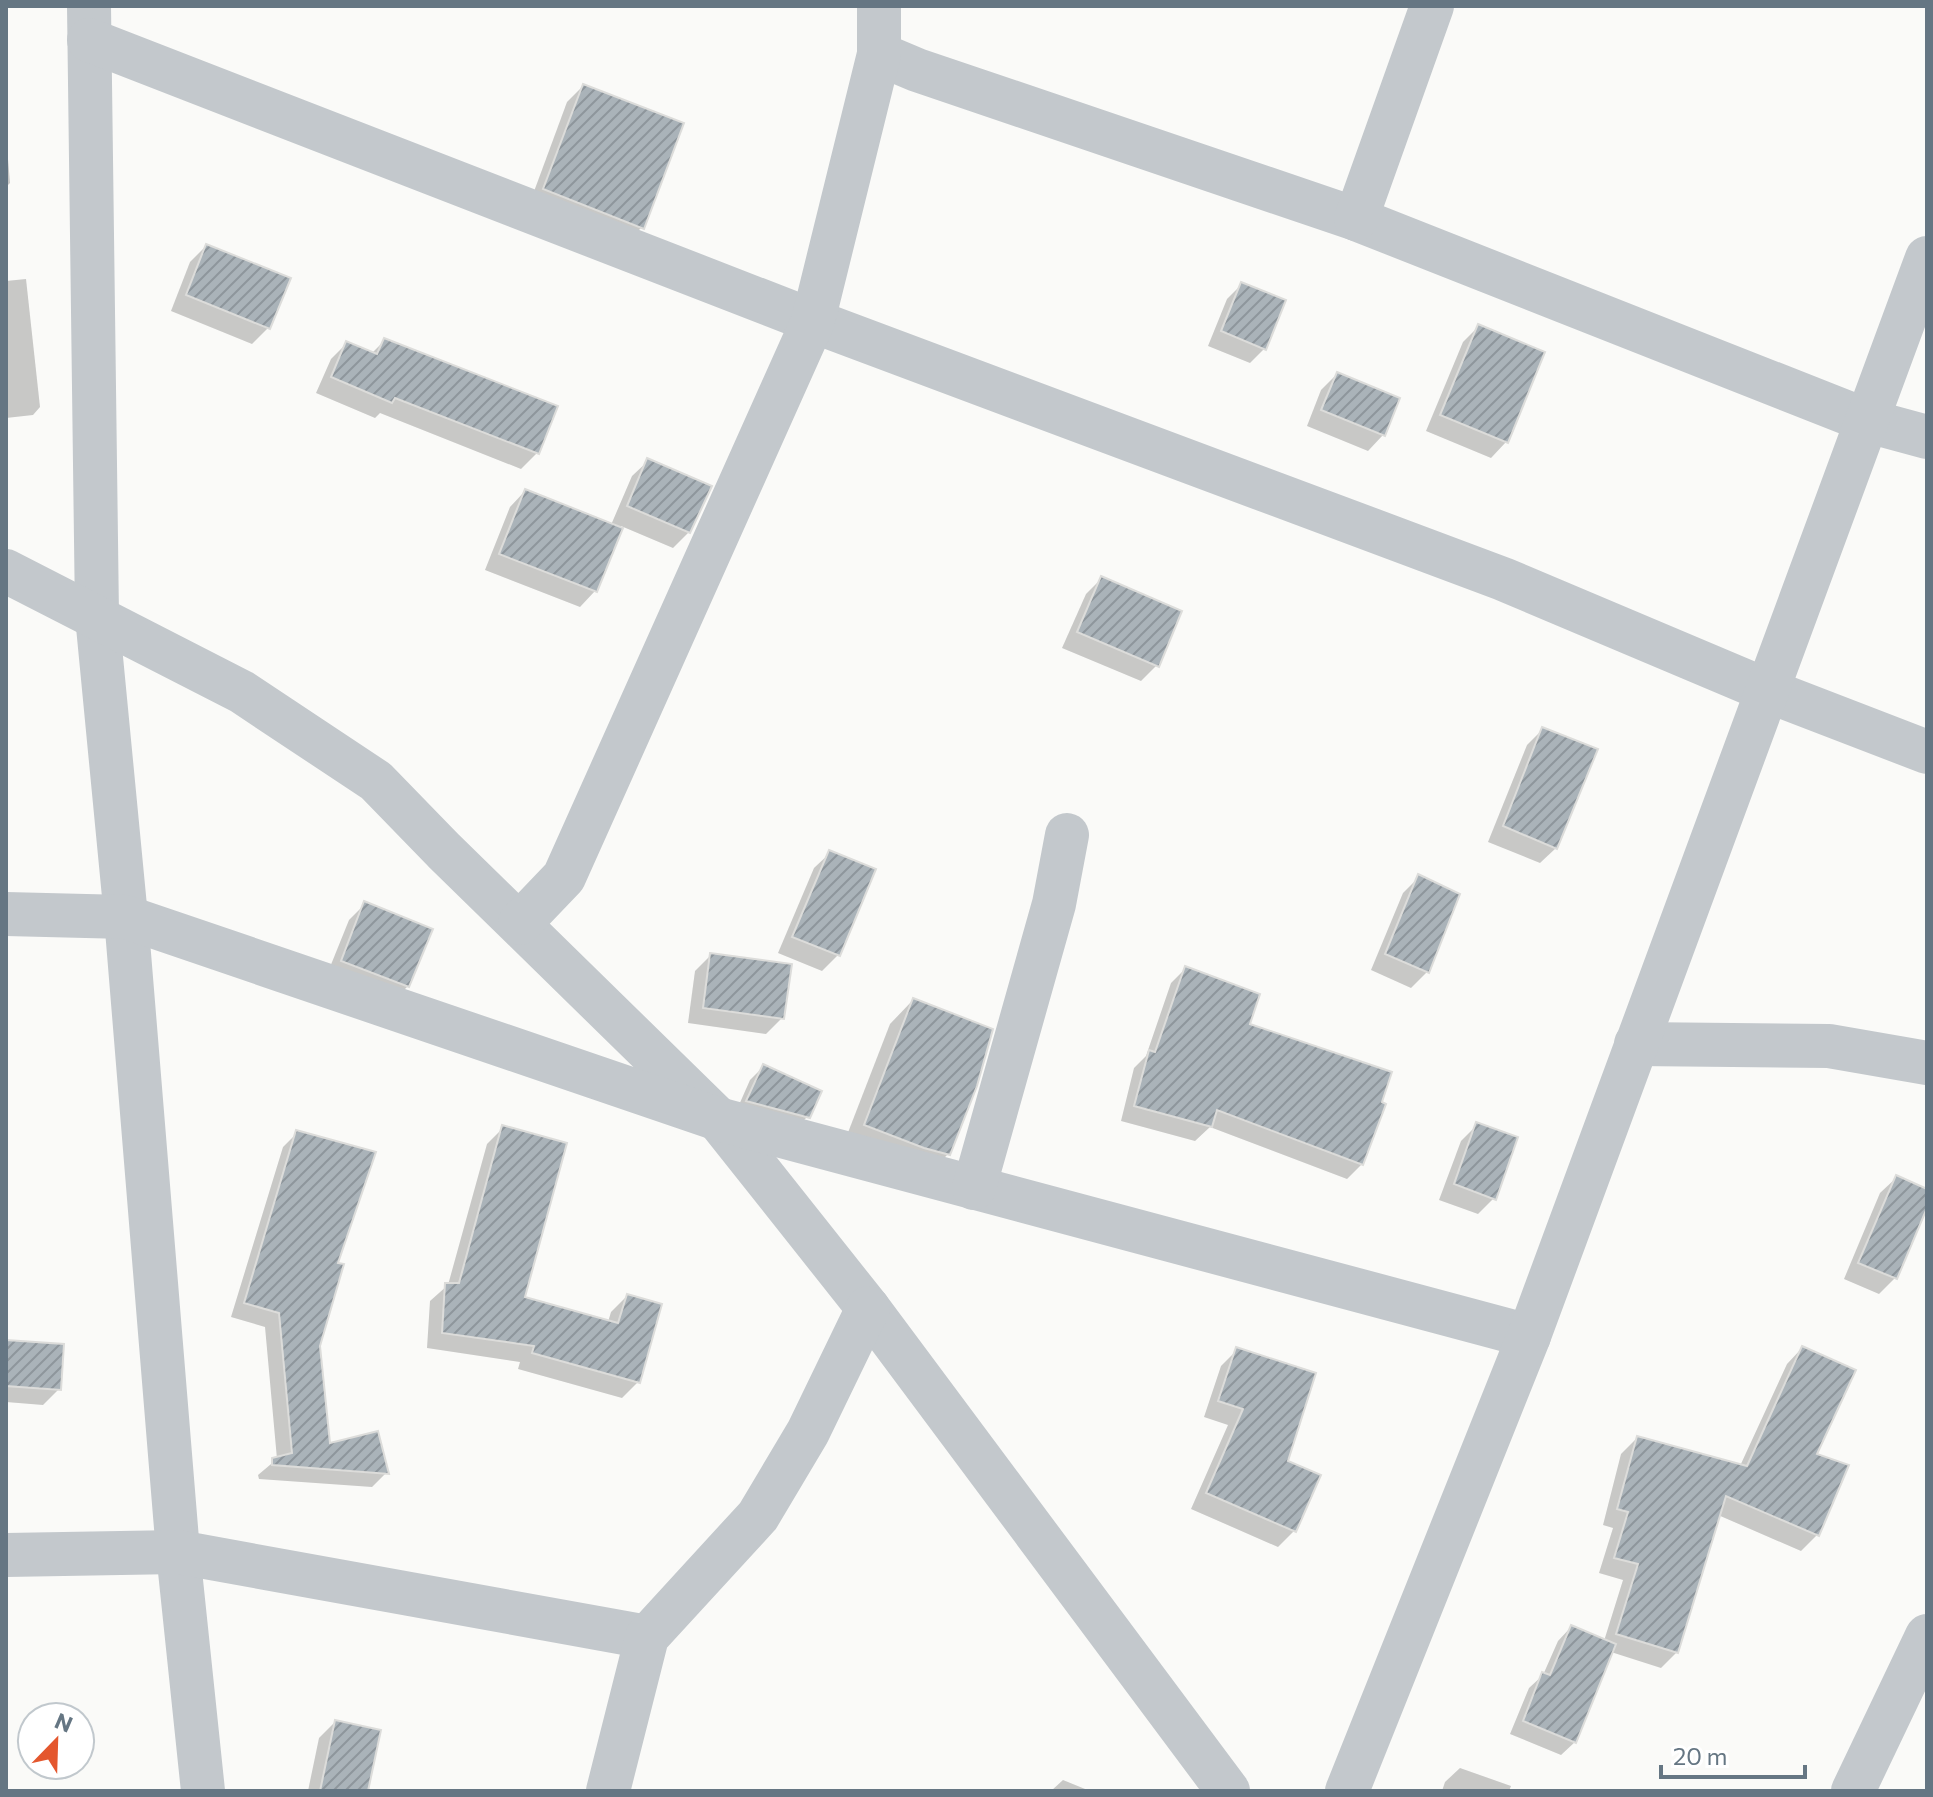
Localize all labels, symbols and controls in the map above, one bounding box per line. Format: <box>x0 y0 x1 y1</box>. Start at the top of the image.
north arrow <box>16 1701 96 1781</box>
text: N <box>51 1706 77 1738</box>
scale bar <box>1661 1729 1805 1779</box>
text: 20 m <box>1673 1741 1727 1770</box>

